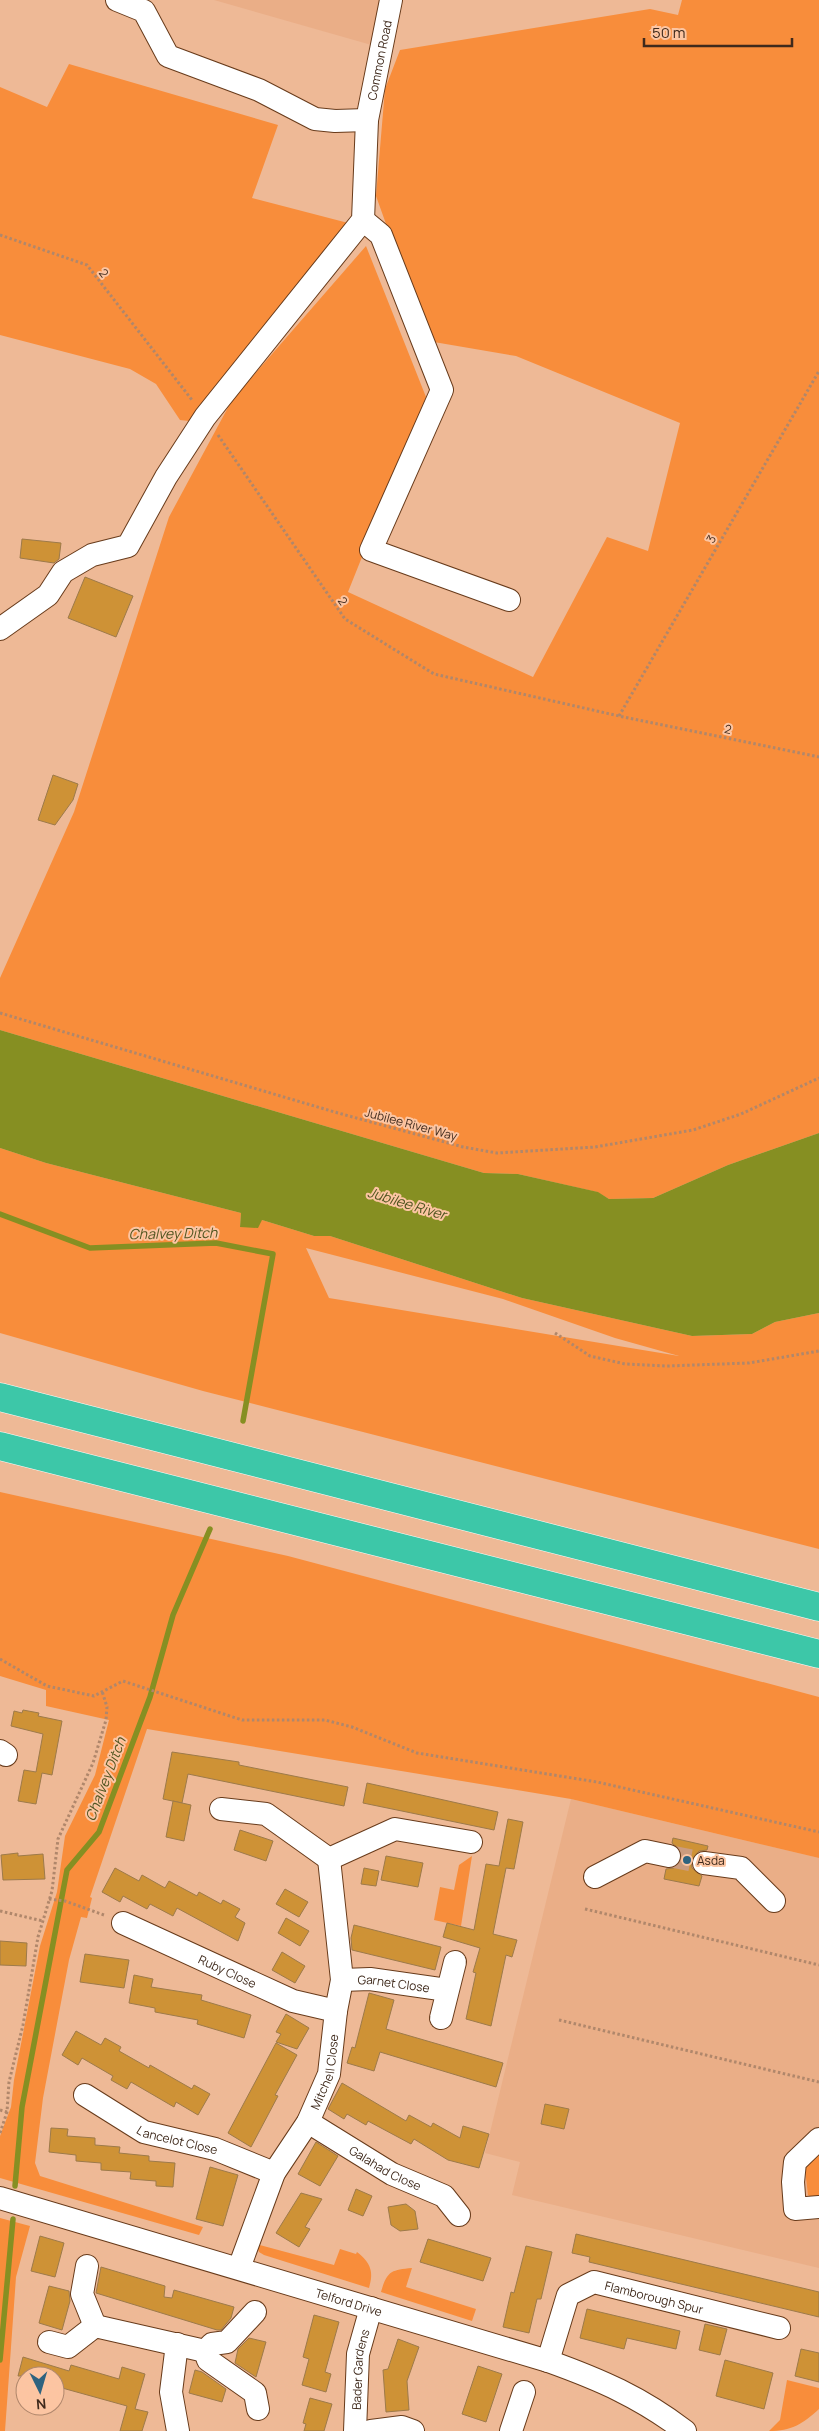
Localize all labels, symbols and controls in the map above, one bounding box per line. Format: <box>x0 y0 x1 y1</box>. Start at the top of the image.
scale bar <box>644 15 792 47</box>
street label: Common Road <box>363 19 395 102</box>
text: 50 m <box>652 22 686 43</box>
street label: 2 <box>95 265 113 281</box>
street label: 3 <box>702 532 720 546</box>
street label: 2 <box>334 593 352 609</box>
street label: 2 <box>723 720 733 738</box>
street label: Jubilee River Way <box>363 1103 460 1145</box>
water label: Jubilee River <box>366 1182 450 1224</box>
water label: Chalvey Ditch <box>129 1223 218 1243</box>
water label: Chalvey Ditch <box>80 1734 130 1824</box>
place label: Asda <box>697 1852 725 1869</box>
marker: Asda <box>681 1854 693 1866</box>
street label: Ruby Close <box>196 1950 259 1992</box>
street label: Garnet Close <box>357 1970 431 1996</box>
street label: Mitchell Close <box>306 2033 342 2112</box>
street label: Lancelot Close <box>134 2121 219 2158</box>
street label: Galahad Close <box>346 2141 424 2194</box>
street label: Flamborough Spur <box>603 2277 706 2318</box>
street label: Telford Drive <box>313 2284 384 2320</box>
street label: Bader Gardens <box>347 2327 373 2410</box>
north arrow <box>15 2366 65 2416</box>
text: N <box>35 2395 47 2414</box>

